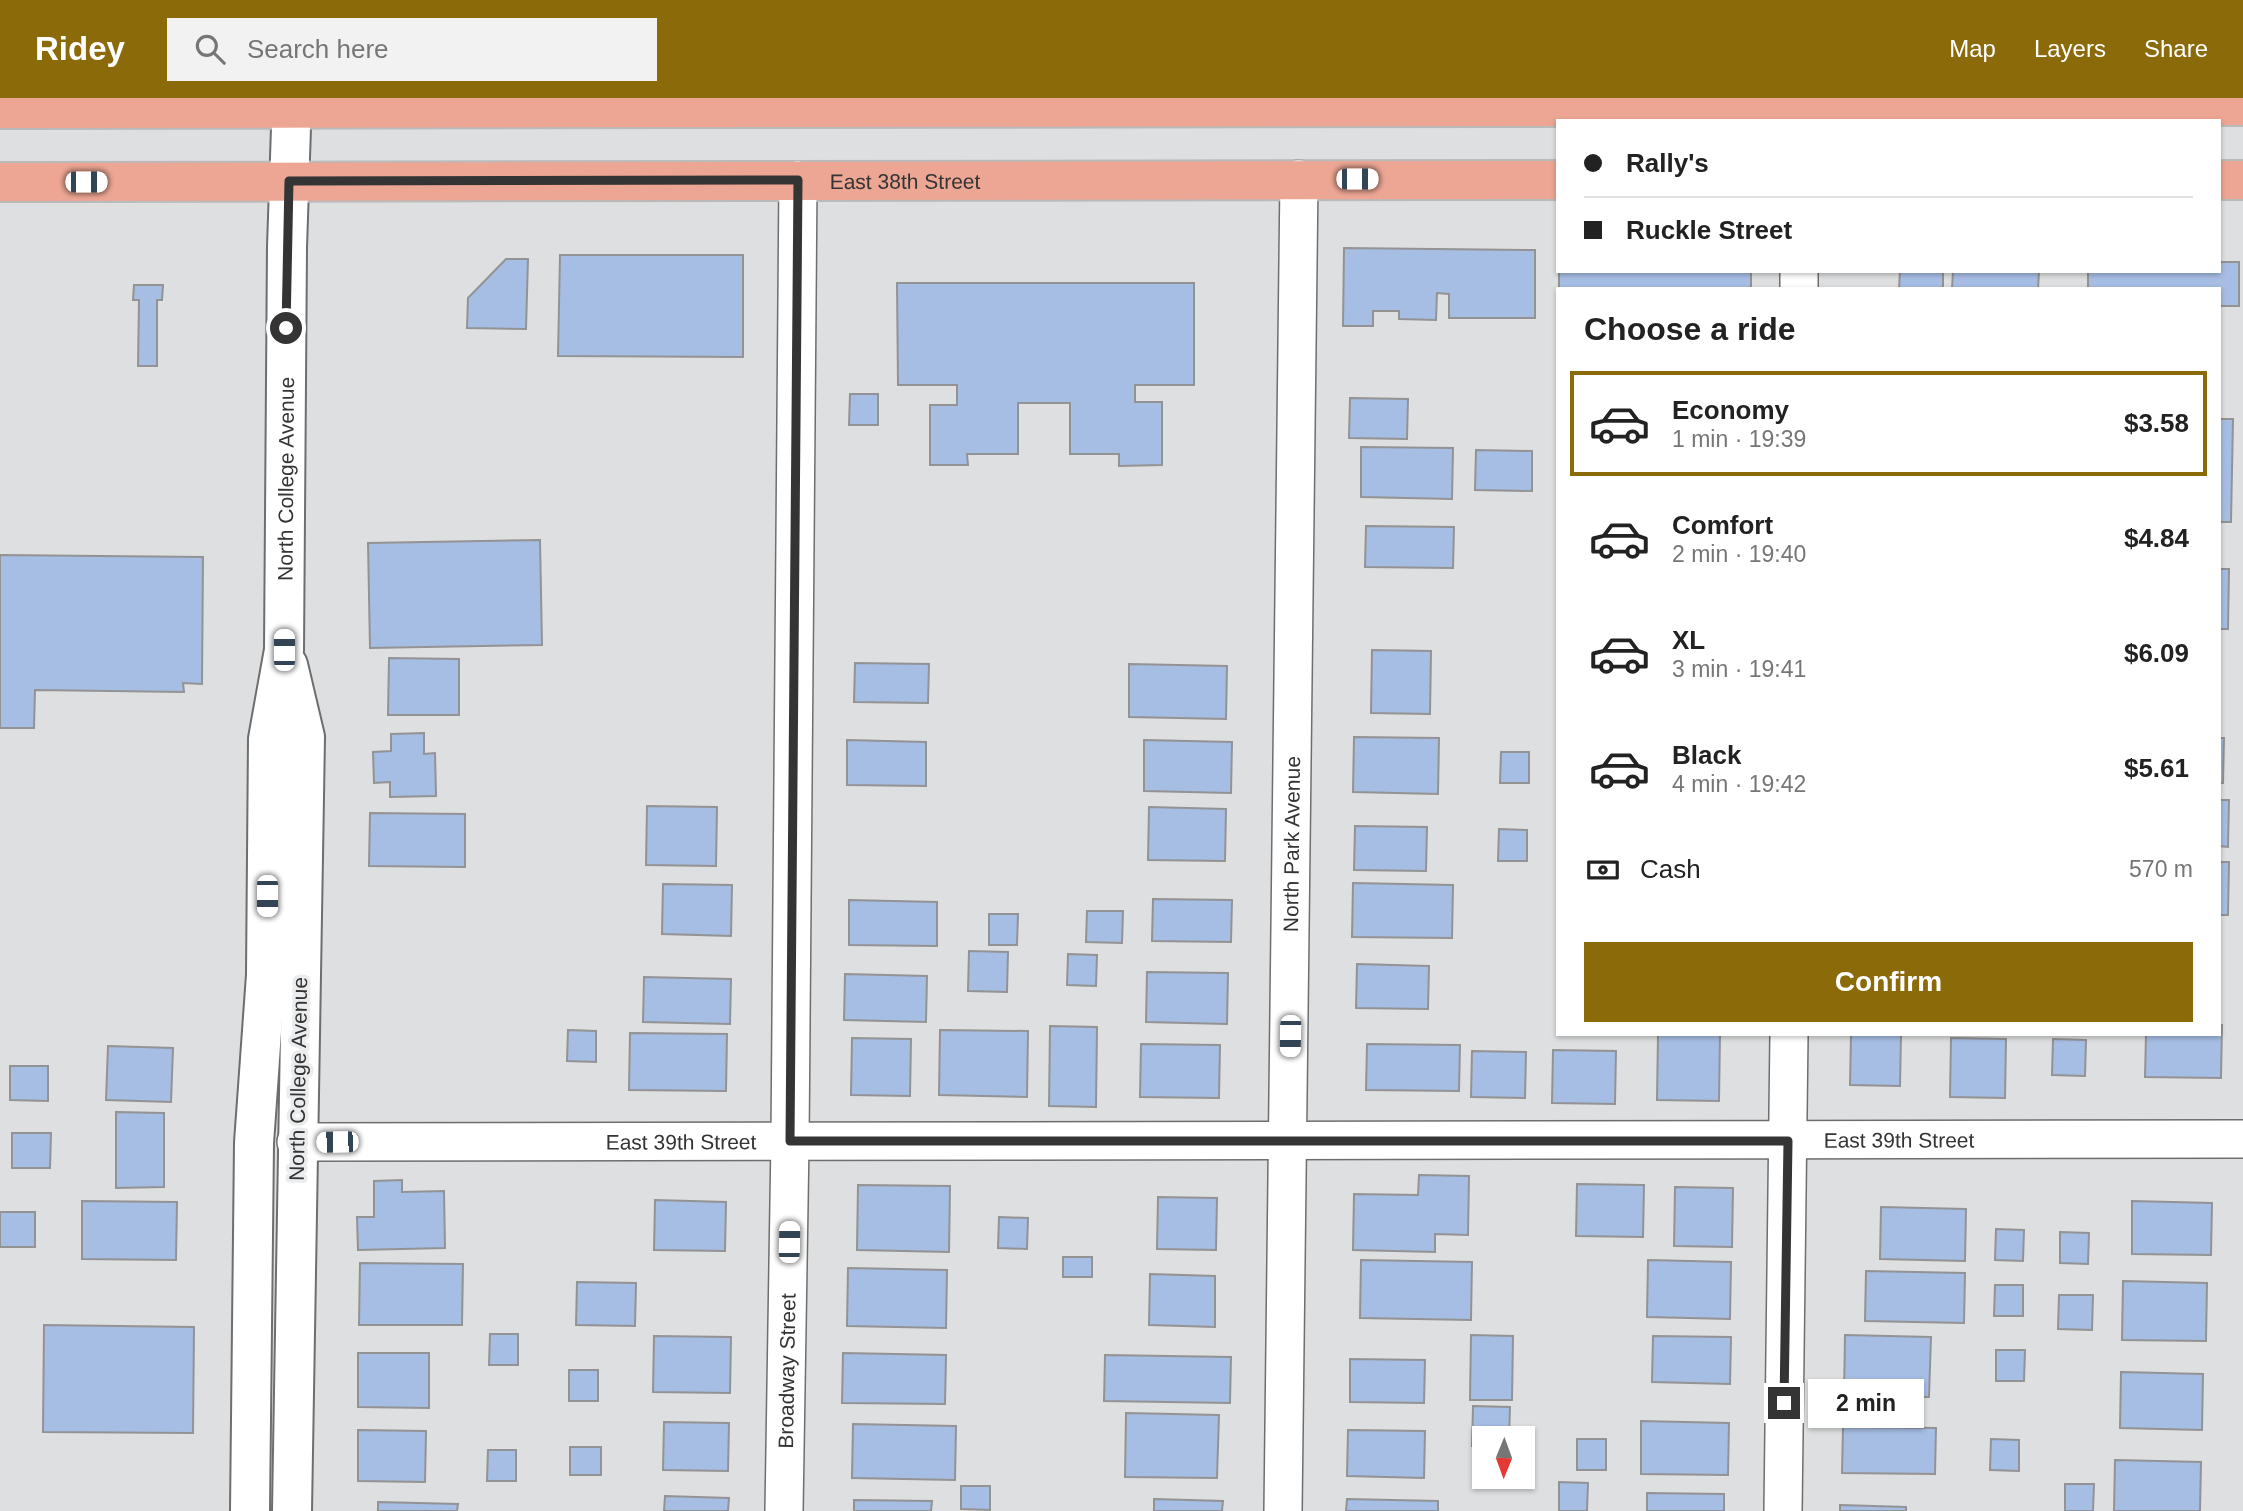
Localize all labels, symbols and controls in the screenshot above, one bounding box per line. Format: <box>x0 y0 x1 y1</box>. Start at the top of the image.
search box <box>167 18 657 81</box>
text: Ridey <box>35 30 125 67</box>
icon: search <box>191 30 229 68</box>
text: Search here <box>247 34 389 64</box>
text: Map <box>1949 35 1996 62</box>
text: Layers <box>2034 35 2106 62</box>
text: Share <box>2144 35 2208 62</box>
text: Rally's <box>1626 148 1709 178</box>
street label: East 38th Street <box>830 169 981 192</box>
car <box>1337 169 1379 190</box>
car <box>66 172 108 193</box>
text: Ruckle Street <box>1626 215 1792 245</box>
text: Choose a ride <box>1584 311 1796 347</box>
route start <box>270 312 302 344</box>
street label: North College Avenue <box>273 377 298 581</box>
icon: car <box>1588 392 1651 455</box>
text: Economy <box>1672 395 1789 425</box>
text: $3.58 <box>2124 408 2189 438</box>
text: 1 min · 19:39 <box>1672 426 1806 452</box>
icon: car <box>1588 507 1651 570</box>
text: Comfort <box>1672 510 1773 540</box>
text: $4.84 <box>2124 523 2189 553</box>
text: 2 min · 19:40 <box>1672 541 1806 567</box>
icon: car <box>1588 622 1651 685</box>
text: XL <box>1672 625 1705 655</box>
car <box>274 629 295 671</box>
text: $6.09 <box>2124 638 2189 668</box>
text: 3 min · 19:41 <box>1672 656 1806 682</box>
icon: car <box>1588 737 1651 800</box>
text: Black <box>1672 740 1741 770</box>
text: $5.61 <box>2124 753 2189 783</box>
street label: North Park Avenue <box>1278 756 1304 932</box>
text: 4 min · 19:42 <box>1672 771 1806 797</box>
icon: cash <box>1584 851 1622 889</box>
text: Cash <box>1640 854 1701 884</box>
text: 570 m <box>2129 856 2193 882</box>
car <box>257 875 278 917</box>
button: Confirm <box>1584 942 2193 1022</box>
street label: North College Avenue <box>285 977 311 1181</box>
car <box>1280 1015 1301 1057</box>
street label: East 39th Street <box>1824 1128 1975 1151</box>
street label: East 39th Street <box>606 1130 757 1153</box>
car <box>316 1131 359 1153</box>
car <box>779 1221 800 1263</box>
street label: Broadway Street <box>774 1293 799 1449</box>
callout: 2 min <box>1809 1378 1924 1428</box>
route end <box>1768 1387 1800 1419</box>
text: 2 min <box>1836 1390 1896 1416</box>
north arrow <box>1472 1426 1535 1489</box>
map controls <box>1472 1426 1535 1489</box>

